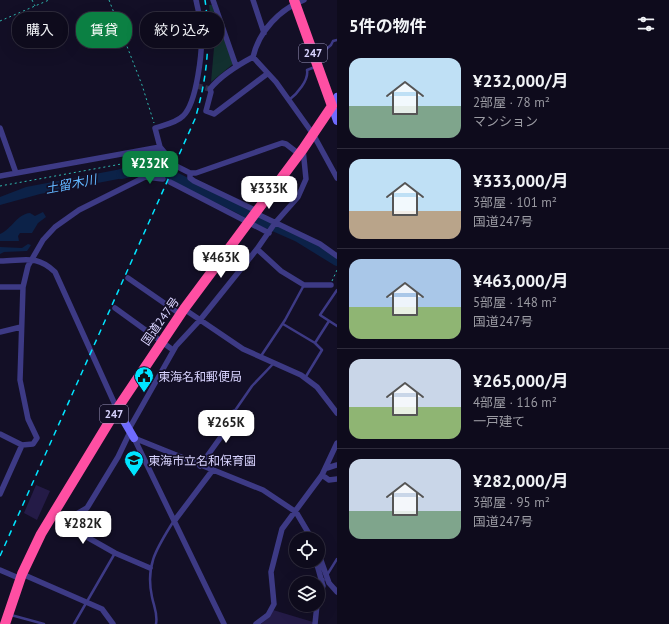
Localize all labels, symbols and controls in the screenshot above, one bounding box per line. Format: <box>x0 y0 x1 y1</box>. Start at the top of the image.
chip: 購入 <box>12 12 68 48</box>
chip: 賃貸 <box>76 12 132 48</box>
chip: 絞り込み <box>140 12 224 48</box>
icon: filters <box>635 13 657 35</box>
text: 5件の物件 <box>349 15 427 37</box>
road number: 247 <box>299 44 327 62</box>
text: ¥232,000/月 <box>473 70 569 92</box>
icon: home <box>381 74 429 122</box>
text: 2部屋 · 78 m² <box>473 94 550 111</box>
text: マンション <box>473 113 538 130</box>
pin: ¥232K <box>122 151 178 185</box>
text: ¥232K <box>131 155 169 172</box>
water label: 土留木川 <box>44 170 100 197</box>
text: ¥333,000/月 <box>473 170 569 192</box>
icon: home <box>381 175 429 223</box>
pin: ¥333K <box>241 176 297 210</box>
text: ¥333K <box>250 180 288 197</box>
text: 3部屋 · 101 m² <box>473 194 557 211</box>
text: 国道247号 <box>473 213 533 230</box>
pin: ¥463K <box>193 245 249 279</box>
text: ¥463K <box>202 249 240 266</box>
text: ¥463,000/月 <box>473 270 569 292</box>
icon: home <box>381 275 429 323</box>
street label: 国道247号 <box>138 294 182 348</box>
text: 5部屋 · 148 m² <box>473 294 557 311</box>
text: 国道247号 <box>473 313 533 330</box>
public building icon: 東海名和郵便局 <box>133 365 155 393</box>
place label: 東海名和郵便局 <box>158 369 242 384</box>
text: ¥265,000/月 <box>473 370 569 392</box>
icon: home <box>381 375 429 423</box>
text: 4部屋 · 116 m² <box>473 394 557 411</box>
road number: 247 <box>100 405 128 423</box>
pin: ¥265K <box>198 410 254 444</box>
text: 一戸建て <box>473 413 525 430</box>
text: ¥265K <box>207 414 245 431</box>
school or university icon: 東海市立名和保育園 <box>123 449 145 477</box>
place label: 東海市立名和保育園 <box>148 453 256 468</box>
text: ¥282,000/月 <box>473 470 569 492</box>
icon: home <box>381 475 429 523</box>
text: 3部屋 · 95 m² <box>473 494 550 511</box>
pin: ¥282K <box>55 511 111 545</box>
text: 国道247号 <box>473 513 533 530</box>
text: ¥282K <box>64 515 102 532</box>
map controls <box>289 532 325 612</box>
button: locate <box>289 532 325 568</box>
button: layers <box>289 576 325 612</box>

